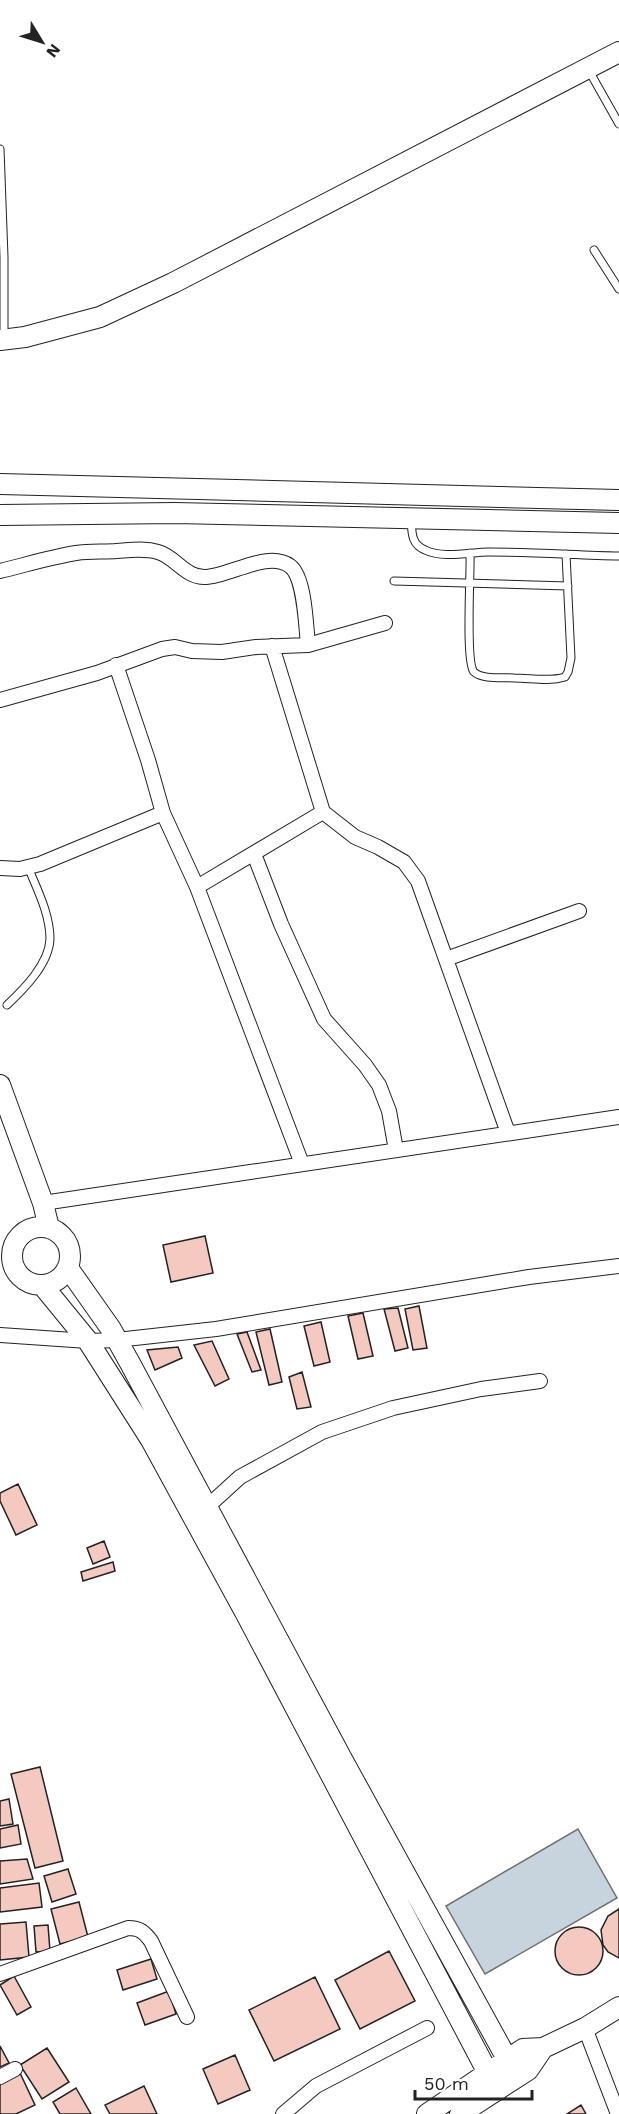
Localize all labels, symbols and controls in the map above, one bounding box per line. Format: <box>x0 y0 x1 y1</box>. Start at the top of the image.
north arrow <box>12 12 72 72</box>
text: N <box>42 40 65 61</box>
scale bar <box>415 2063 532 2101</box>
text: 50 m <box>424 2073 469 2094</box>

